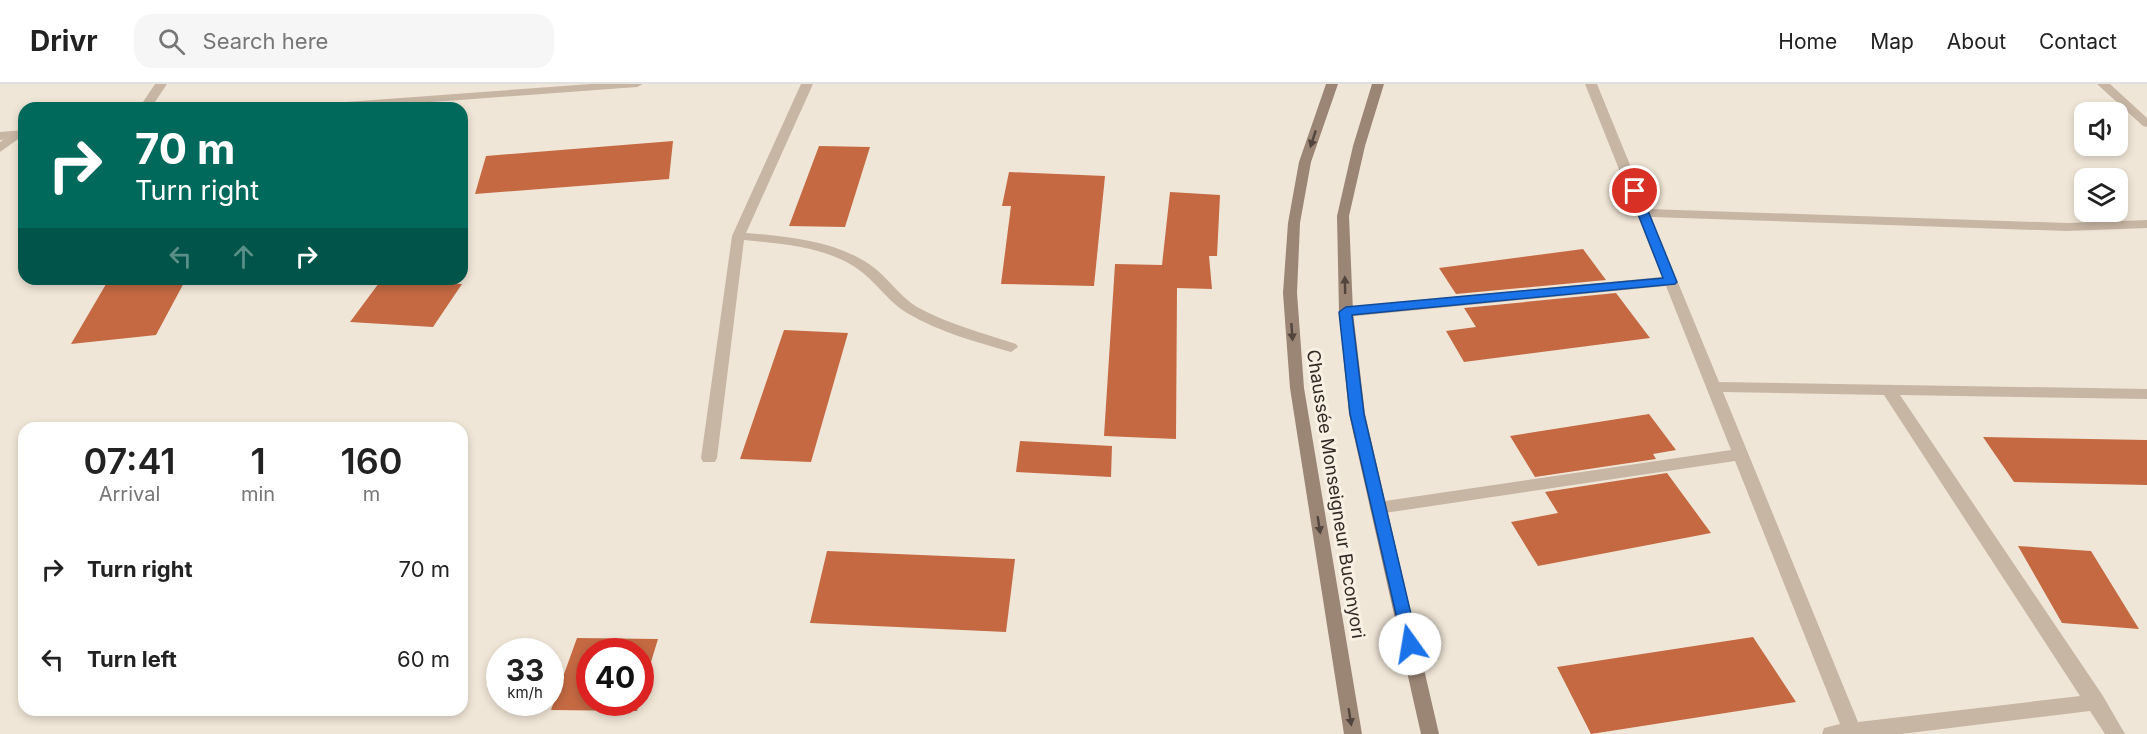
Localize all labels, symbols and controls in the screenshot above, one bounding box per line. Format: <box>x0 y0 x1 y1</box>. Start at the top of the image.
search box <box>134 14 554 68</box>
text: Drivr <box>30 24 98 58</box>
icon: search <box>155 25 188 58</box>
text: Search here <box>203 28 328 54</box>
text: Home <box>1778 29 1837 54</box>
text: Map <box>1870 29 1914 54</box>
text: About <box>1947 29 2006 54</box>
text: Contact <box>2039 29 2117 54</box>
map controls <box>2074 102 2128 222</box>
button: sound <box>2074 102 2128 156</box>
text: 70 m <box>135 123 235 174</box>
icon: right <box>36 126 114 204</box>
one-way arrow <box>1307 130 1317 148</box>
pin <box>1609 165 1660 216</box>
button: layers <box>2074 168 2128 222</box>
text: Turn right <box>135 174 259 207</box>
icon: arrive <box>1618 174 1651 207</box>
icon: left <box>164 240 197 273</box>
icon: ahead <box>227 240 260 273</box>
icon: right <box>290 240 323 273</box>
one-way arrow <box>1340 276 1350 295</box>
one-way arrow <box>1288 322 1297 341</box>
street label: Chaussée Monseigneur Buconyori <box>1303 348 1369 640</box>
text: 07:41 <box>83 439 176 483</box>
text: 1 <box>250 439 266 483</box>
text: 160 <box>341 439 403 483</box>
text: Arrival <box>99 482 160 506</box>
text: min <box>241 482 275 506</box>
text: m <box>363 482 380 506</box>
one-way arrow <box>1315 515 1324 534</box>
icon: right <box>36 553 69 586</box>
text: Turn right <box>87 556 193 582</box>
text: 70 m <box>399 556 450 582</box>
position arrow <box>1378 612 1442 676</box>
speed limit sign: 40 <box>576 638 654 716</box>
icon: left <box>36 643 69 676</box>
text: Turn left <box>87 646 177 672</box>
text: 60 m <box>397 646 450 672</box>
text: 33 <box>506 652 544 688</box>
text: km/h <box>507 683 543 702</box>
one-way arrow <box>1346 708 1355 727</box>

